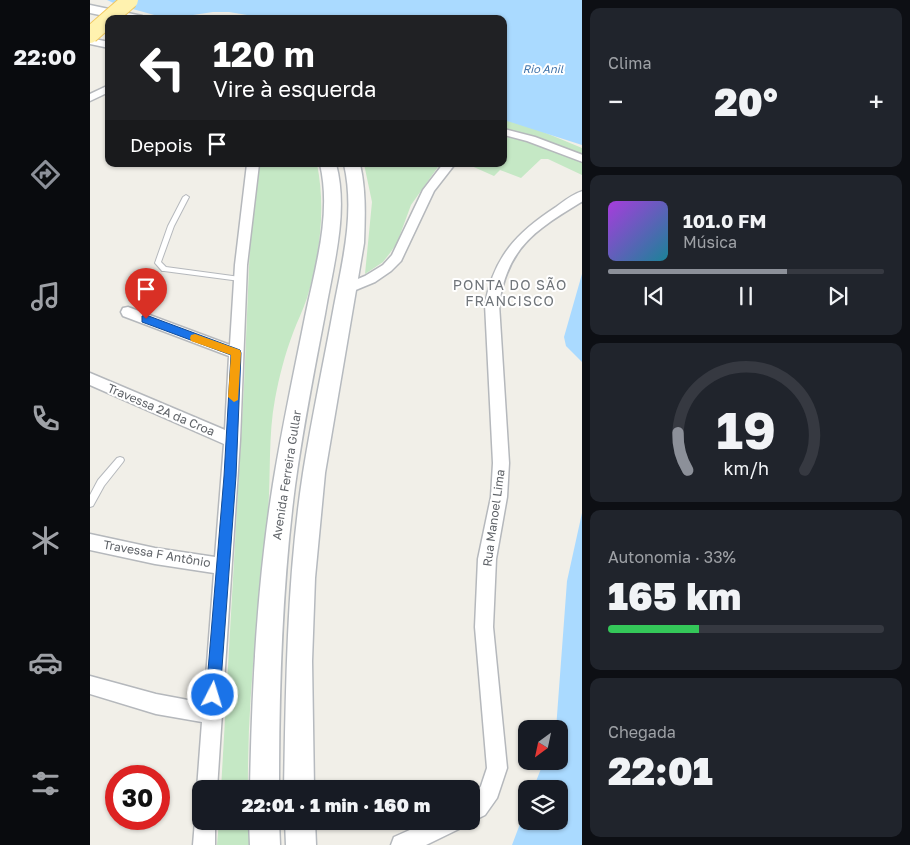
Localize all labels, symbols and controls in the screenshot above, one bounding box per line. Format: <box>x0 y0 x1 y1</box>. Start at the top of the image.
text: 120 m <box>213 33 315 75</box>
icon: left <box>130 35 195 100</box>
text: 22:00 <box>14 43 76 70</box>
text: Clima <box>608 53 652 73</box>
water label: Rio Anil <box>523 62 564 75</box>
text: Vire à esquerda <box>213 75 377 102</box>
text: 20° <box>714 79 778 124</box>
text: − <box>608 85 623 118</box>
text: + <box>869 85 884 118</box>
icon: arrive <box>203 130 231 158</box>
text: Depois <box>130 133 193 156</box>
icon: directions <box>28 157 63 192</box>
text: 101.0 FM <box>683 209 766 232</box>
text: Música <box>683 232 737 252</box>
pin <box>125 268 167 319</box>
icon: arrive <box>132 275 160 303</box>
district label: PONTA DO SÃO FRANCISCO <box>453 276 567 309</box>
icon: music <box>28 279 63 314</box>
icon: previous <box>640 282 668 310</box>
icon: pause <box>732 282 760 310</box>
icon: next <box>824 282 852 310</box>
street label: Travessa 2A da Croa <box>105 380 217 439</box>
text: 19 <box>716 398 776 460</box>
icon: phone <box>28 401 63 436</box>
street label: Avenida Ferreira Gullar <box>269 409 304 541</box>
text: km/h <box>723 457 769 479</box>
street label: Rua Manoel Lima <box>479 468 508 567</box>
icon: climate <box>28 523 63 558</box>
street label: Travessa F Antônio <box>102 537 212 570</box>
text: Autonomia · 33% <box>608 547 736 567</box>
text: 165 km <box>608 573 741 618</box>
icon: car <box>28 645 63 680</box>
position arrow <box>186 668 238 720</box>
north arrow <box>518 720 568 770</box>
map controls <box>518 720 568 830</box>
text: Chegada <box>608 722 676 742</box>
text: 22:01 <box>608 748 713 793</box>
speed limit sign: 30 <box>105 765 170 830</box>
icon: filters <box>28 766 63 801</box>
button: layers <box>518 780 568 830</box>
text: 22:01 · 1 min · 160 m <box>242 793 430 816</box>

